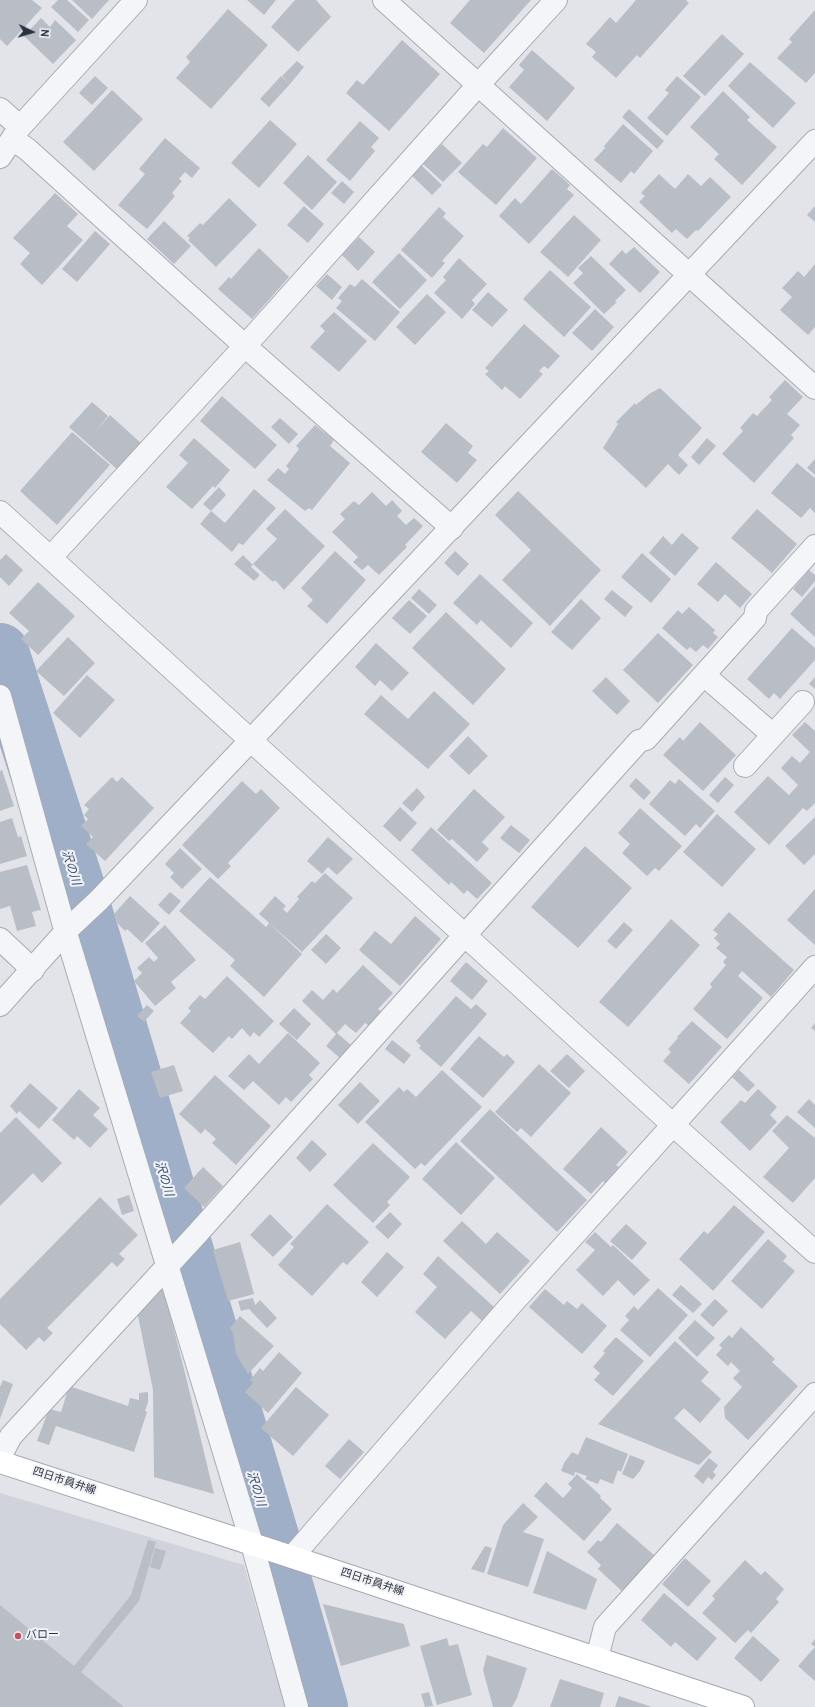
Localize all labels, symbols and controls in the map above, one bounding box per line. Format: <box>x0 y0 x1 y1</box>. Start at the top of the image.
north arrow <box>12 12 52 52</box>
text: N <box>37 28 51 38</box>
water label: 沢の川 <box>58 849 82 887</box>
water label: 沢の川 <box>151 1160 175 1198</box>
street label: 四日市員弁線 <box>31 1466 97 1498</box>
water label: 沢の川 <box>243 1470 267 1508</box>
street label: 四日市員弁線 <box>339 1567 405 1599</box>
place label: バロー <box>26 1629 59 1643</box>
marker: バロー <box>13 1631 23 1641</box>

